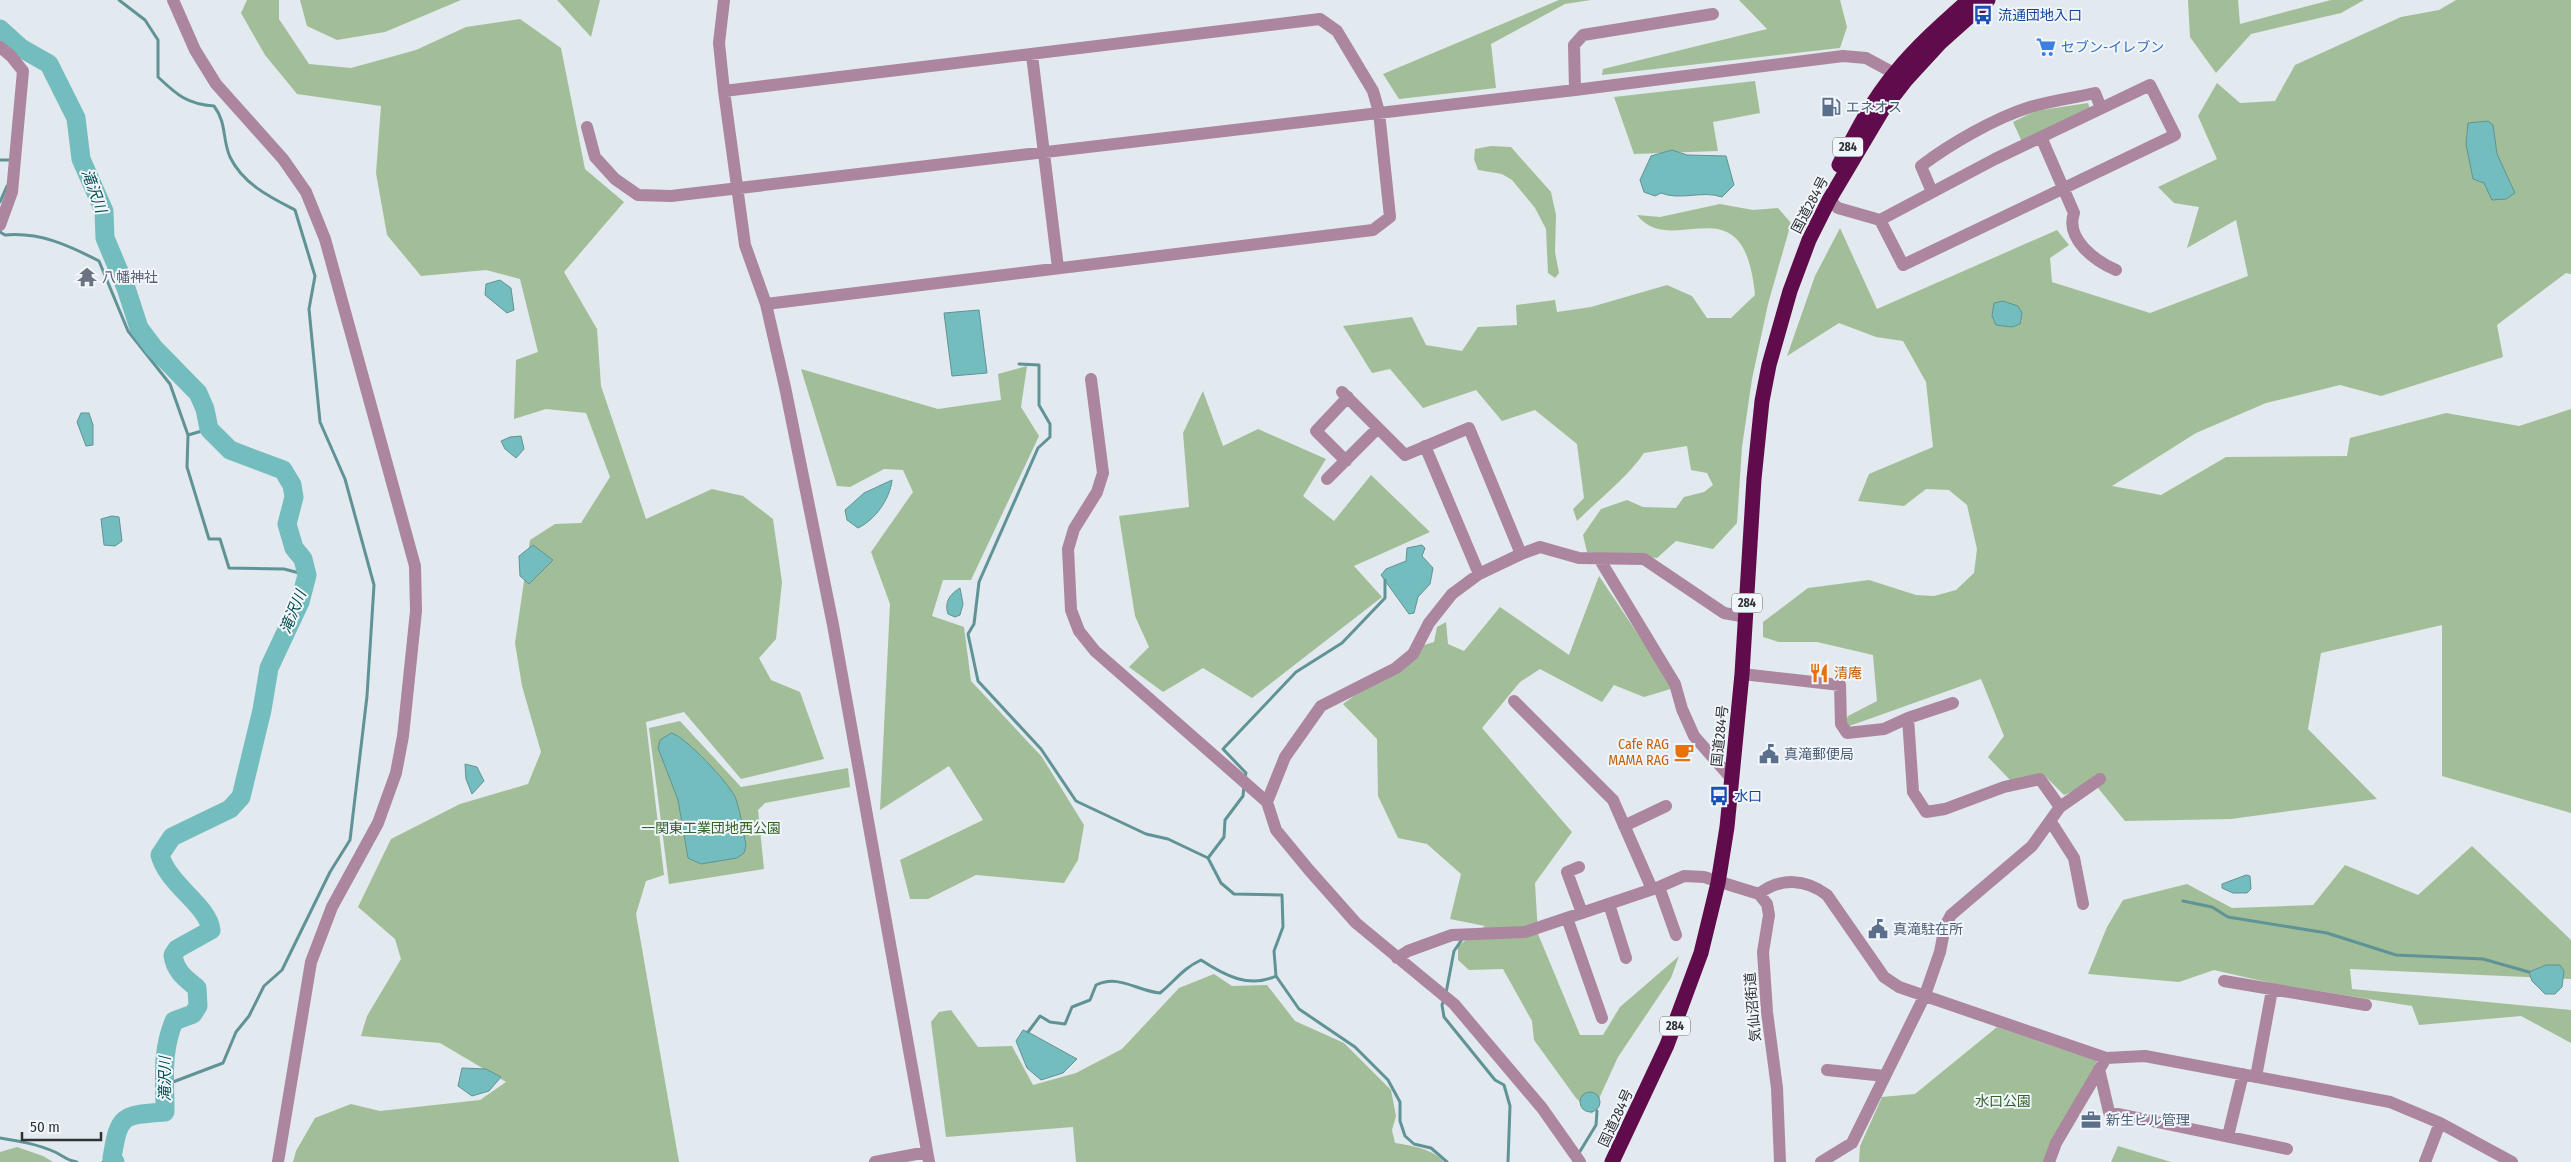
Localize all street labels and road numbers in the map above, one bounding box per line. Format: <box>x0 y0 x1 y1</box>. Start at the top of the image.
road number: 284 <box>1833 138 1863 156</box>
street label: 国道284号 <box>1788 174 1832 236</box>
road number: 284 <box>1732 594 1762 612</box>
street label: 国道284号 <box>1708 704 1732 768</box>
street label: 気仙沼街道 <box>1741 971 1765 1043</box>
road number: 284 <box>1660 1016 1690 1036</box>
street label: 国道284号 <box>1595 1086 1637 1150</box>

